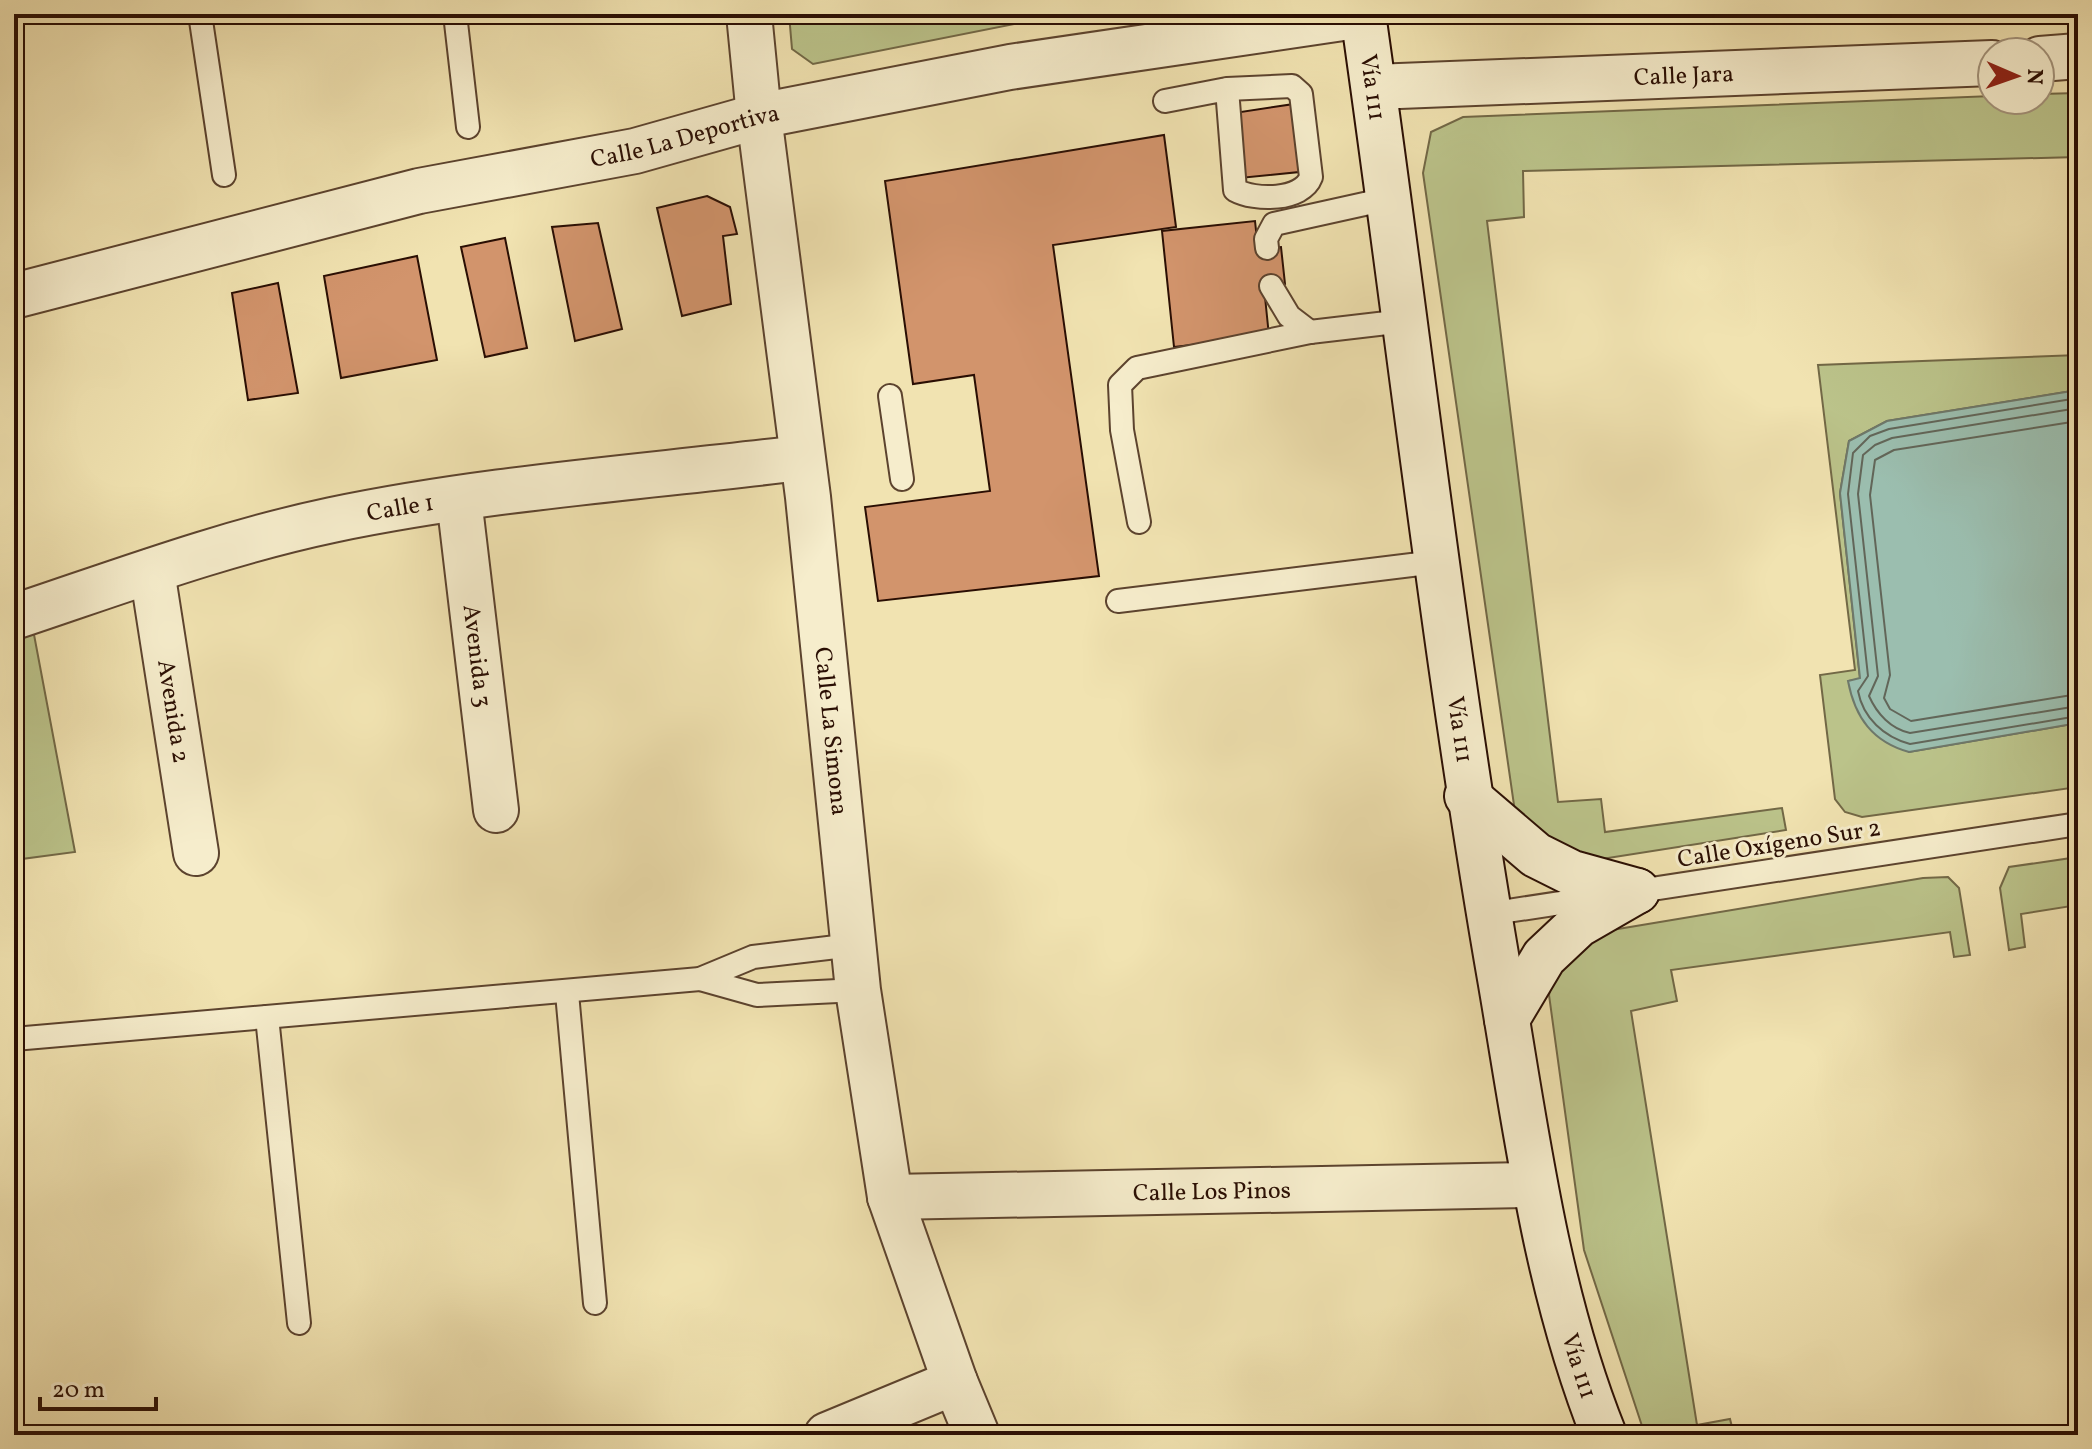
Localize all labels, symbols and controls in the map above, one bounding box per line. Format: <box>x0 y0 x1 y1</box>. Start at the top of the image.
north arrow <box>1976 36 2056 116</box>
street label: Vía 111 <box>1350 52 1393 123</box>
street label: Calle Jara <box>1633 58 1735 96</box>
text: N <box>2018 68 2049 85</box>
street label: Calle La Deportiva <box>588 97 782 178</box>
street label: Calle 1 <box>364 487 436 532</box>
street label: Avenida 3 <box>453 603 499 710</box>
street label: Calle La Simona <box>804 645 855 817</box>
street label: Avenida 2 <box>147 658 197 766</box>
street label: Vía 111 <box>1437 694 1480 765</box>
street label: Calle Oxígeno Sur 2 <box>1675 812 1883 878</box>
street label: Calle Los Pinos <box>1133 1175 1291 1211</box>
street label: Vía 111 <box>1551 1330 1604 1404</box>
scale bar <box>40 1361 156 1411</box>
text: 20 m <box>52 1374 105 1408</box>

